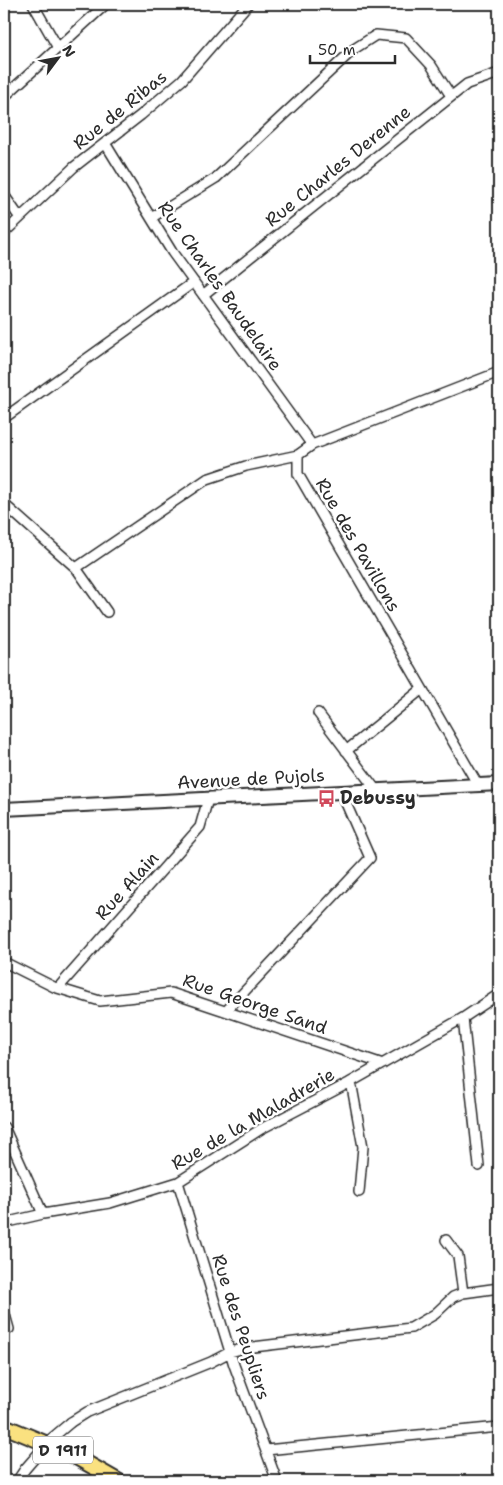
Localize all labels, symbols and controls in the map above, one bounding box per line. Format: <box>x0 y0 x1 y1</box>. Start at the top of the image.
north arrow <box>32 32 82 82</box>
scale bar <box>310 32 396 64</box>
text: 50 m <box>318 40 356 60</box>
text: N <box>58 42 80 61</box>
street label: Rue de Ribas <box>68 65 172 155</box>
street label: Rue Charles Derenne <box>260 100 416 232</box>
street label: Rue Charles Baudelaire <box>152 197 288 375</box>
street label: Rue des Pavillons <box>310 474 406 616</box>
street label: Avenue de Pujols <box>177 763 325 795</box>
place label: Debussy <box>340 786 416 810</box>
bus stop icon: Debussy <box>316 788 336 808</box>
street label: Rue Alain <box>90 847 164 925</box>
street label: Rue George Sand <box>180 968 330 1040</box>
street label: Rue de la Maladrerie <box>167 1062 339 1176</box>
street label: Rue des Peupliers <box>206 1251 276 1403</box>
road number: D 1911 <box>33 1436 93 1464</box>

